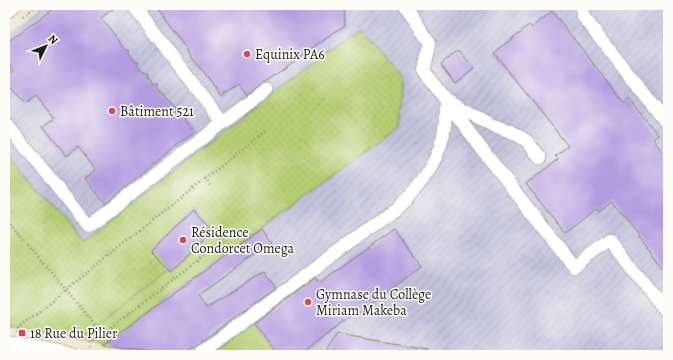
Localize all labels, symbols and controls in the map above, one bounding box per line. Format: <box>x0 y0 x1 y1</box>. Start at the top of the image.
north arrow <box>26 26 66 66</box>
text: N <box>45 31 61 48</box>
place label: Equinix PA6 <box>255 45 325 64</box>
marker: Equinix PA6 <box>242 49 252 59</box>
place label: Bâtiment 521 <box>120 102 194 121</box>
marker: Bâtiment 521 <box>107 106 117 116</box>
place label: Résidence Condorcet Omega <box>191 223 295 258</box>
marker: Résidence Condorcet Omega <box>178 235 188 245</box>
place label: Gymnase du Collège Miriam Makeba <box>316 285 431 320</box>
marker: Gymnase du Collège Miriam Makeba <box>303 297 313 307</box>
place label: 18 Rue du Pilier <box>30 324 118 343</box>
marker: 18 Rue du Pilier <box>17 328 27 338</box>

